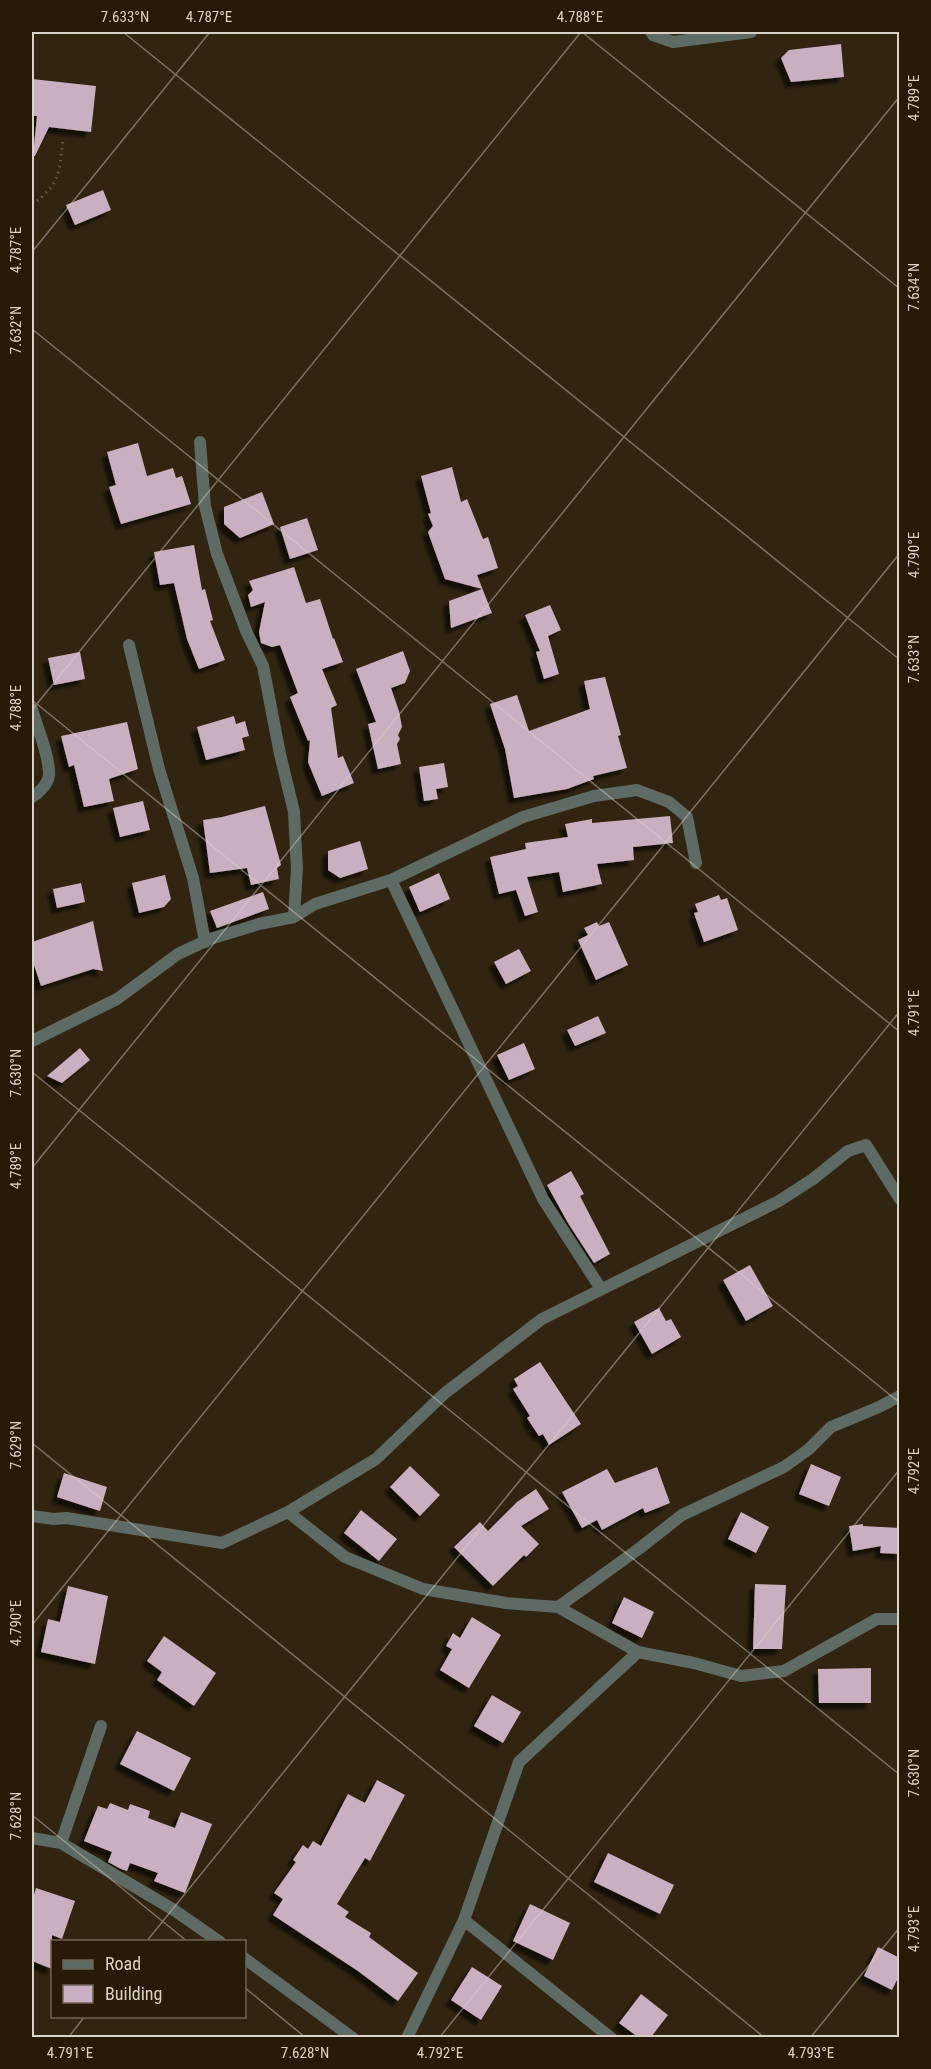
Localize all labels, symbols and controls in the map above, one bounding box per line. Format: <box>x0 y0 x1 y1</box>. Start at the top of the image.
text: 7.633°N <box>101 8 149 26</box>
text: 4.787°E <box>186 8 232 26</box>
text: 4.788°E <box>557 8 603 26</box>
text: 4.789°E <box>905 75 923 121</box>
text: 4.787°E <box>7 227 25 273</box>
text: 7.634°N <box>905 263 923 311</box>
text: 7.632°N <box>7 306 25 354</box>
text: 4.790°E <box>905 532 923 578</box>
text: 7.633°N <box>905 635 923 683</box>
text: 4.788°E <box>7 685 25 731</box>
text: 4.791°E <box>905 990 923 1036</box>
text: 7.630°N <box>7 1049 25 1097</box>
text: 4.789°E <box>7 1143 25 1189</box>
text: 7.629°N <box>7 1421 25 1469</box>
text: 4.792°E <box>905 1448 923 1494</box>
text: 4.790°E <box>7 1600 25 1646</box>
text: 7.630°N <box>905 1749 923 1797</box>
text: 7.628°N <box>7 1792 25 1840</box>
text: 4.793°E <box>905 1906 923 1952</box>
legend <box>51 1940 246 2018</box>
text: Road <box>105 1953 141 1974</box>
text: Building <box>105 1983 162 2004</box>
text: 4.791°E <box>47 2044 93 2062</box>
text: 7.628°N <box>281 2044 329 2062</box>
text: 4.792°E <box>417 2044 463 2062</box>
text: 4.793°E <box>788 2044 834 2062</box>

